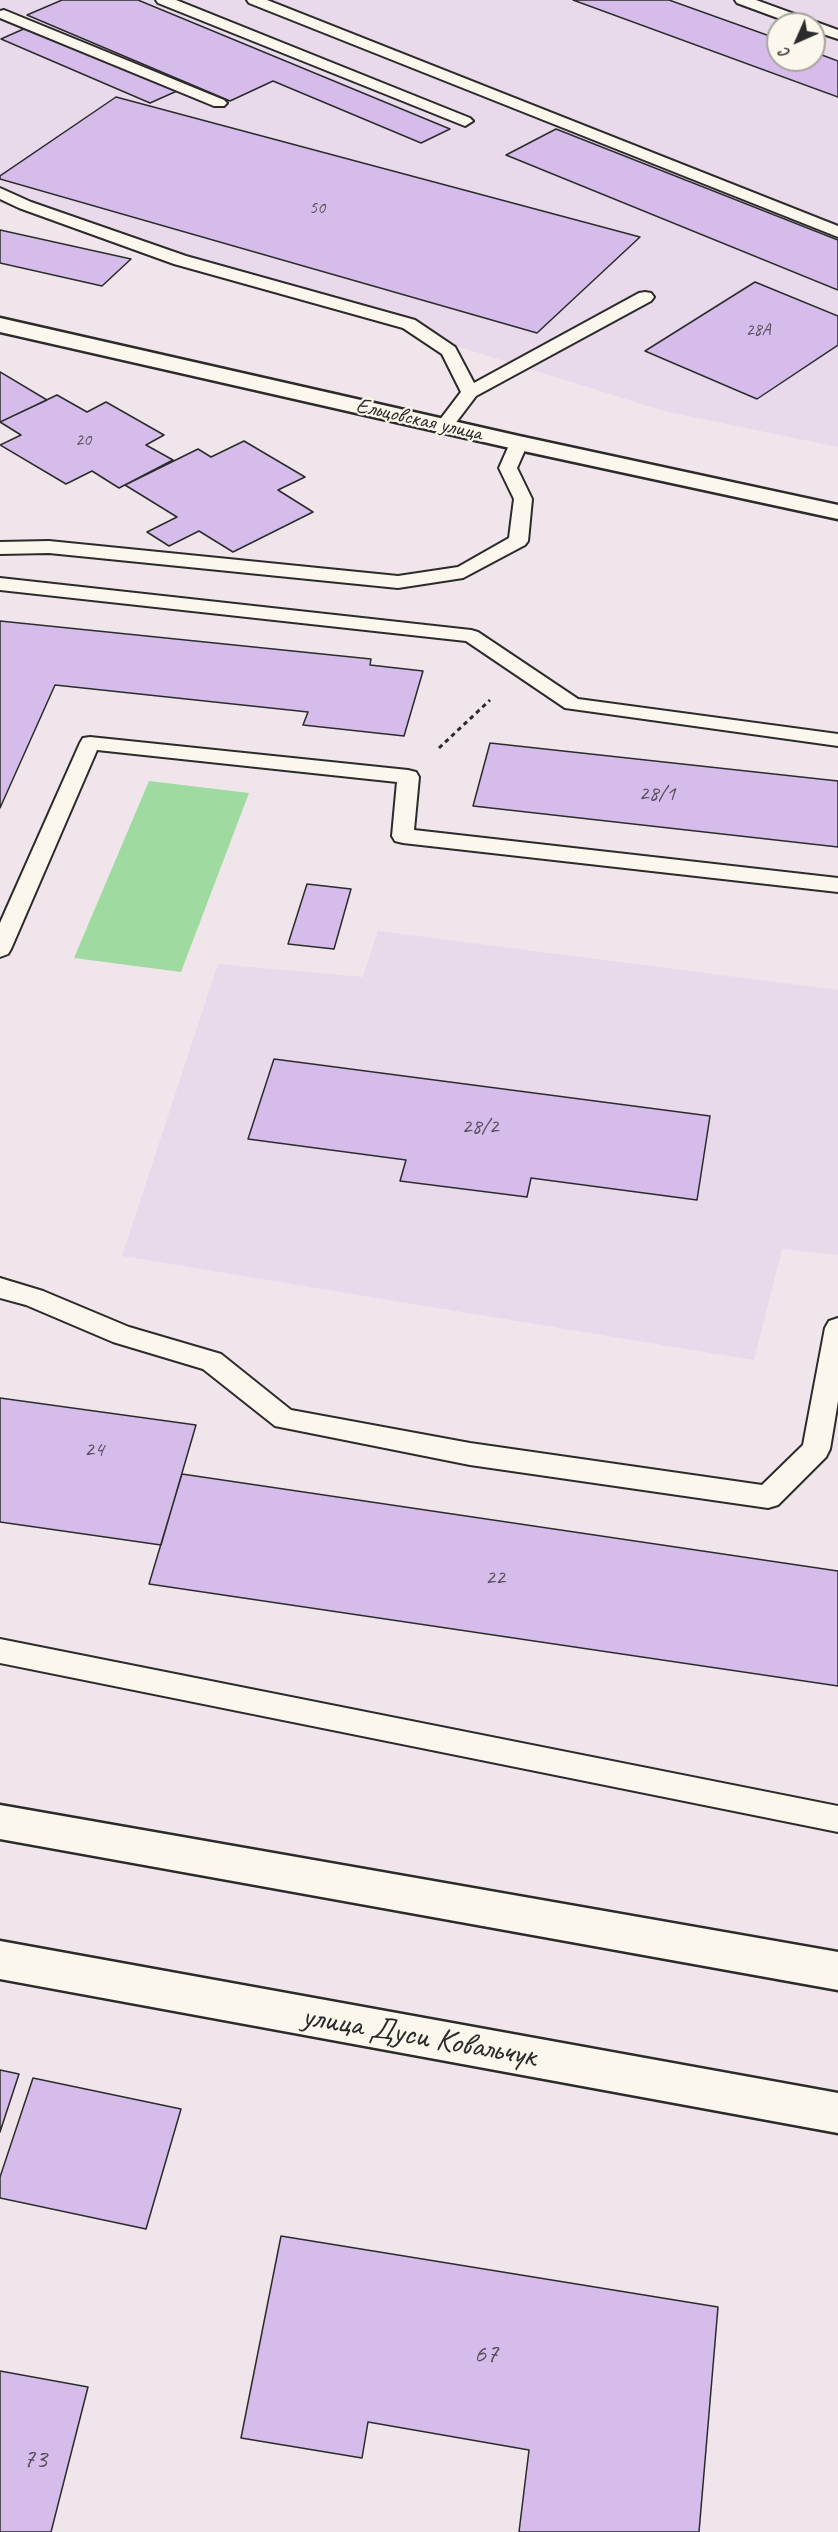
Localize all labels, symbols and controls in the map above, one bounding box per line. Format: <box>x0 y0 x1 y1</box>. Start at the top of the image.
north arrow <box>766 12 826 72</box>
text: С <box>775 43 795 63</box>
house number: 50 <box>309 197 325 219</box>
house number: 28А <box>745 319 771 341</box>
street label: Ельцовская улица <box>353 393 485 447</box>
house number: 20 <box>75 429 91 451</box>
house number: 28/1 <box>639 781 675 807</box>
house number: 28/2 <box>462 1114 498 1140</box>
house number: 24 <box>84 1437 104 1463</box>
house number: 22 <box>485 1565 505 1591</box>
street label: улица Дуси Ковальчук <box>299 1998 539 2076</box>
house number: 67 <box>474 2339 498 2371</box>
house number: 73 <box>23 2444 47 2476</box>

